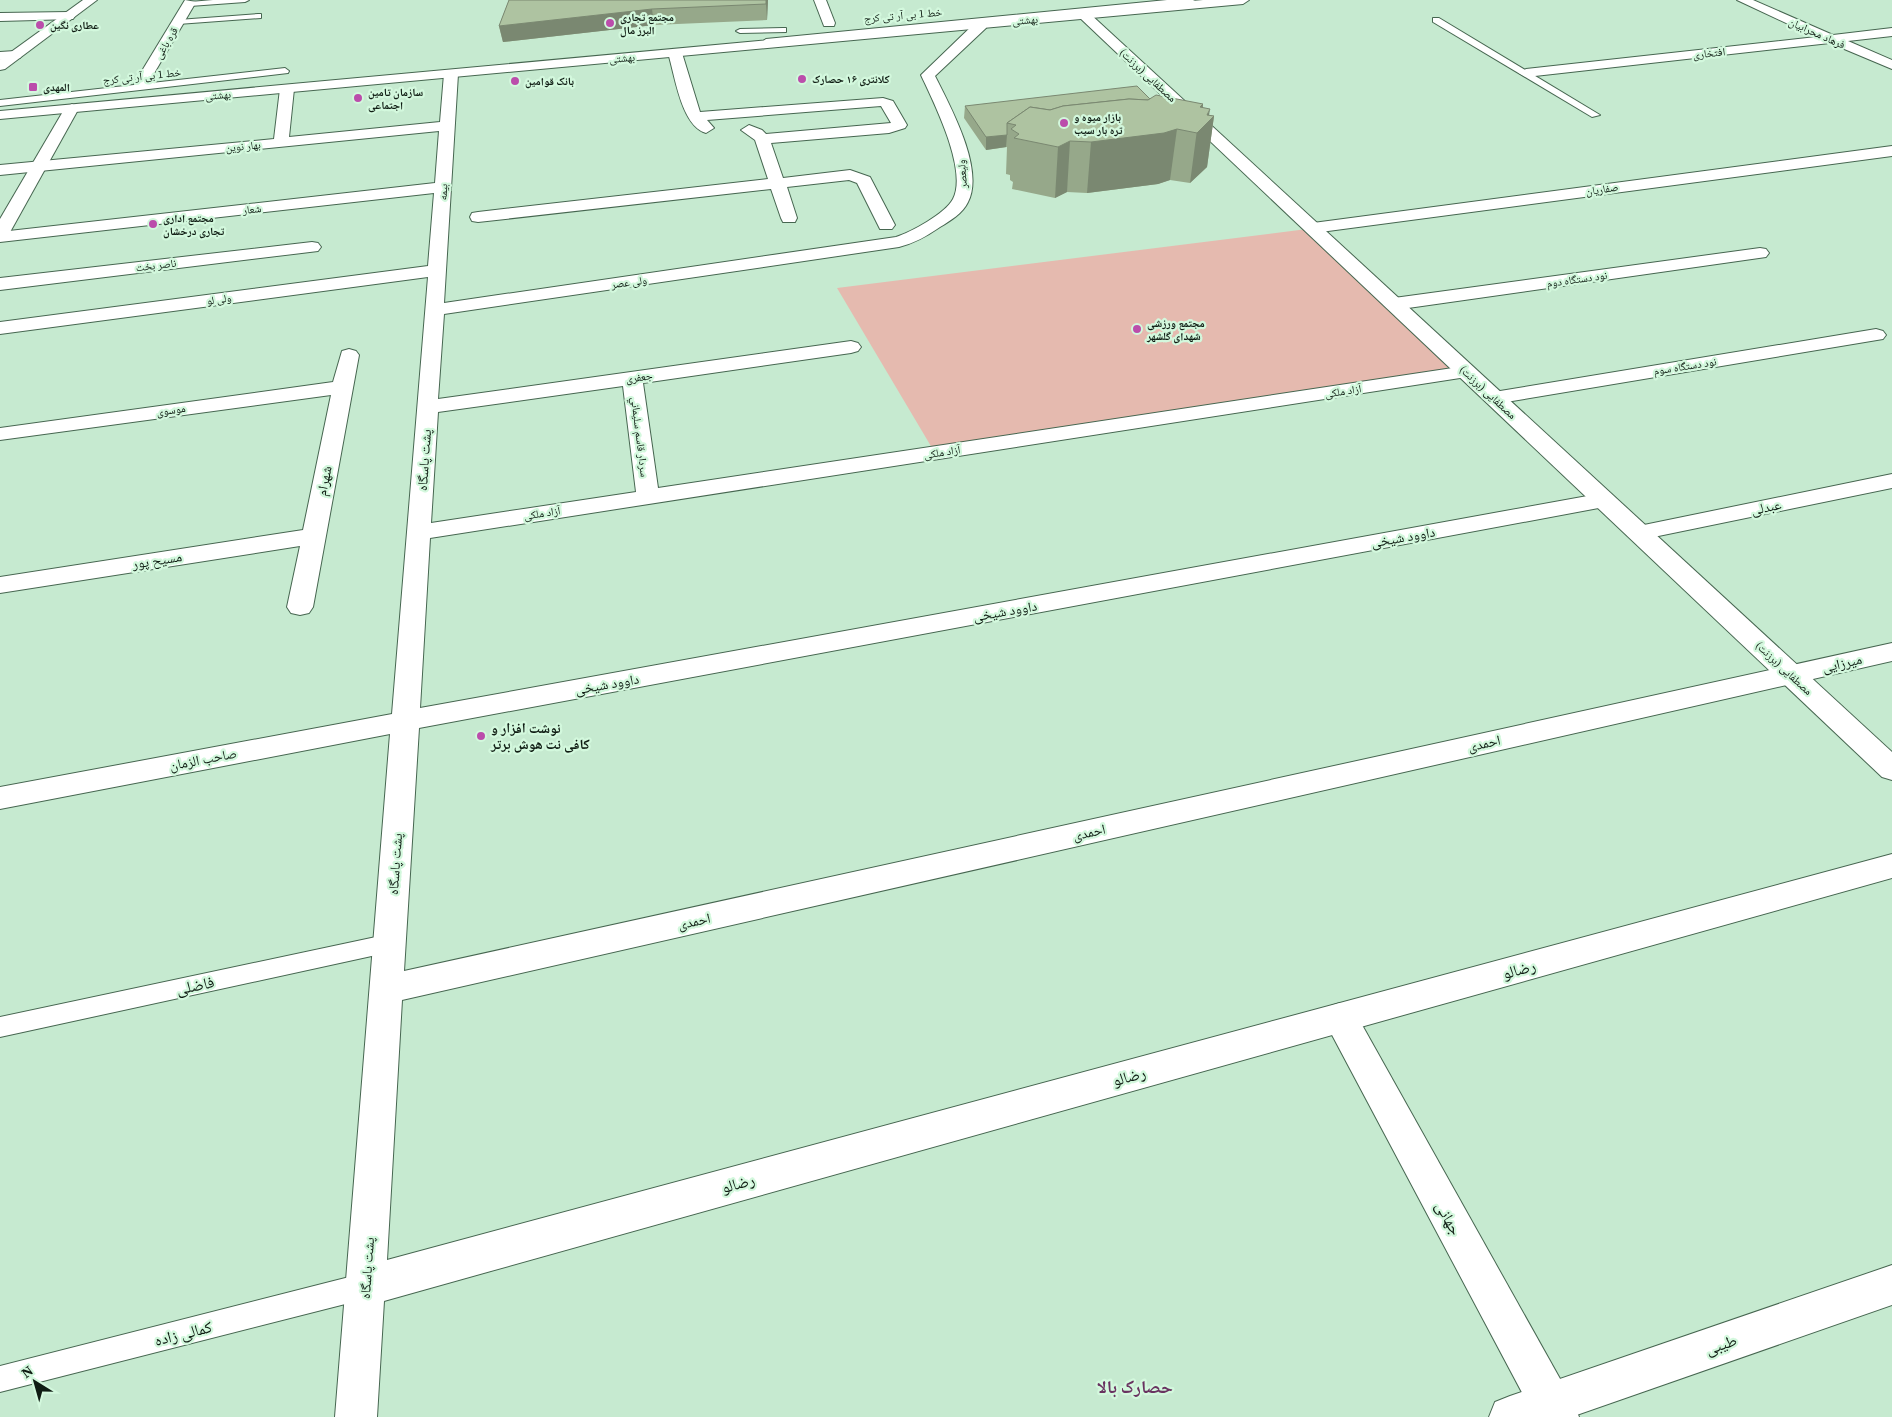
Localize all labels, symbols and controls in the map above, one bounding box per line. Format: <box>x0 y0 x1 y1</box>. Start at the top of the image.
street label: خط 1 بی آر تی کرج <box>863 5 943 26</box>
place label: مجتمع تجاری البرز مال <box>620 10 674 38</box>
street label: بهشتی <box>1011 12 1039 29</box>
street label: فرهاد محرابیان <box>1786 14 1848 53</box>
marker: مجتمع تجاری البرز مال <box>604 17 616 29</box>
place label: عطاری نگین <box>50 18 99 33</box>
marker: عطاری نگین <box>34 19 46 31</box>
street label: قره باغی <box>151 24 182 62</box>
street label: افتخاری <box>1692 44 1726 63</box>
street label: مصطفایی (برزنت) <box>1116 45 1179 106</box>
street label: بهشتی <box>608 50 636 67</box>
street label: خط 1 بی آر تی کرج <box>102 65 182 88</box>
place label: کلانتری ۱۶ حصارک <box>812 72 890 87</box>
marker: کلانتری ۱۶ حصارک <box>796 73 808 85</box>
place label: بانک قوامین <box>525 74 574 89</box>
marker: بانک قوامین <box>509 75 521 87</box>
place label: المهدی <box>43 80 70 95</box>
marker: المهدی <box>27 81 39 93</box>
place label: سازمان تامین اجتماعی <box>368 85 423 113</box>
street label: بهشتی <box>204 87 232 104</box>
marker: سازمان تامین اجتماعی <box>352 92 364 104</box>
place label: بازار میوه و تره بار سیب <box>1074 110 1123 138</box>
marker: بازار میوه و تره بار سیب <box>1058 117 1070 129</box>
street label: بهار نوین <box>225 137 261 156</box>
street label: ولیعصر <box>954 159 971 190</box>
street label: صفاریان <box>1585 180 1619 199</box>
street label: بیمه <box>435 183 452 201</box>
street label: شعار <box>241 201 262 218</box>
place label: مجتمع اداری تجاری درخشان <box>163 211 224 239</box>
marker: مجتمع اداری تجاری درخشان <box>147 218 159 230</box>
street label: ناصر بخت <box>135 256 177 275</box>
street label: نود دستگاه دوم <box>1546 268 1608 291</box>
street label: ولی عصر <box>609 273 648 293</box>
street label: ولی لو <box>206 290 233 309</box>
place label: مجتمع ورزشی شهدای گلشهر <box>1146 316 1205 344</box>
marker: مجتمع ورزشی شهدای گلشهر <box>1131 323 1143 335</box>
street label: نود دستگاه سوم <box>1652 354 1718 379</box>
street label: مصطفایی (برزنت) <box>1456 362 1519 423</box>
street label: جعفری <box>625 368 654 387</box>
street label: آزاد ملکی <box>1324 381 1363 402</box>
street label: سردار قاسم سليماني <box>626 396 652 478</box>
street label: موسوی <box>155 401 187 420</box>
street label: پشت پاسگاه <box>412 428 436 492</box>
street label: آزاد ملکی <box>923 442 962 463</box>
street label: شهرام <box>311 464 337 498</box>
street label: عبدلی <box>1749 494 1783 520</box>
street label: آزاد ملکی <box>523 503 562 524</box>
street label: داوود شیخی <box>1370 522 1437 552</box>
street label: مسیح پور <box>130 546 183 574</box>
street label: داوود شیخی <box>972 596 1039 626</box>
street label: مصطفایی (برزنت) <box>1752 638 1815 699</box>
street label: میرزایی <box>1820 649 1864 677</box>
street label: داوود شیخی <box>574 669 641 699</box>
place label: نوشت افزار و کافی نت هوش برتر <box>490 718 590 754</box>
marker: نوشت افزار و کافی نت هوش برتر <box>475 730 487 742</box>
street label: احمدی <box>1466 730 1502 756</box>
street label: صاحب الزمان <box>168 743 238 775</box>
street label: احمدی <box>1071 819 1107 845</box>
street label: پشت پاسگاه <box>383 832 407 896</box>
street label: احمدی <box>676 908 712 934</box>
street label: رضالو <box>1500 954 1538 984</box>
street label: فاضلی <box>174 970 216 1000</box>
street label: رضالو <box>1110 1061 1148 1091</box>
street label: رضالو <box>719 1168 757 1198</box>
street label: جهانی <box>1431 1197 1467 1239</box>
street label: پشت پاسگاه <box>355 1236 379 1300</box>
street label: کمالی زاده <box>152 1315 214 1351</box>
street label: طیبی <box>1702 1328 1740 1360</box>
north arrow <box>10 1357 60 1407</box>
text: N <box>17 1361 37 1383</box>
district label: حصارک بالا <box>1097 1374 1173 1399</box>

